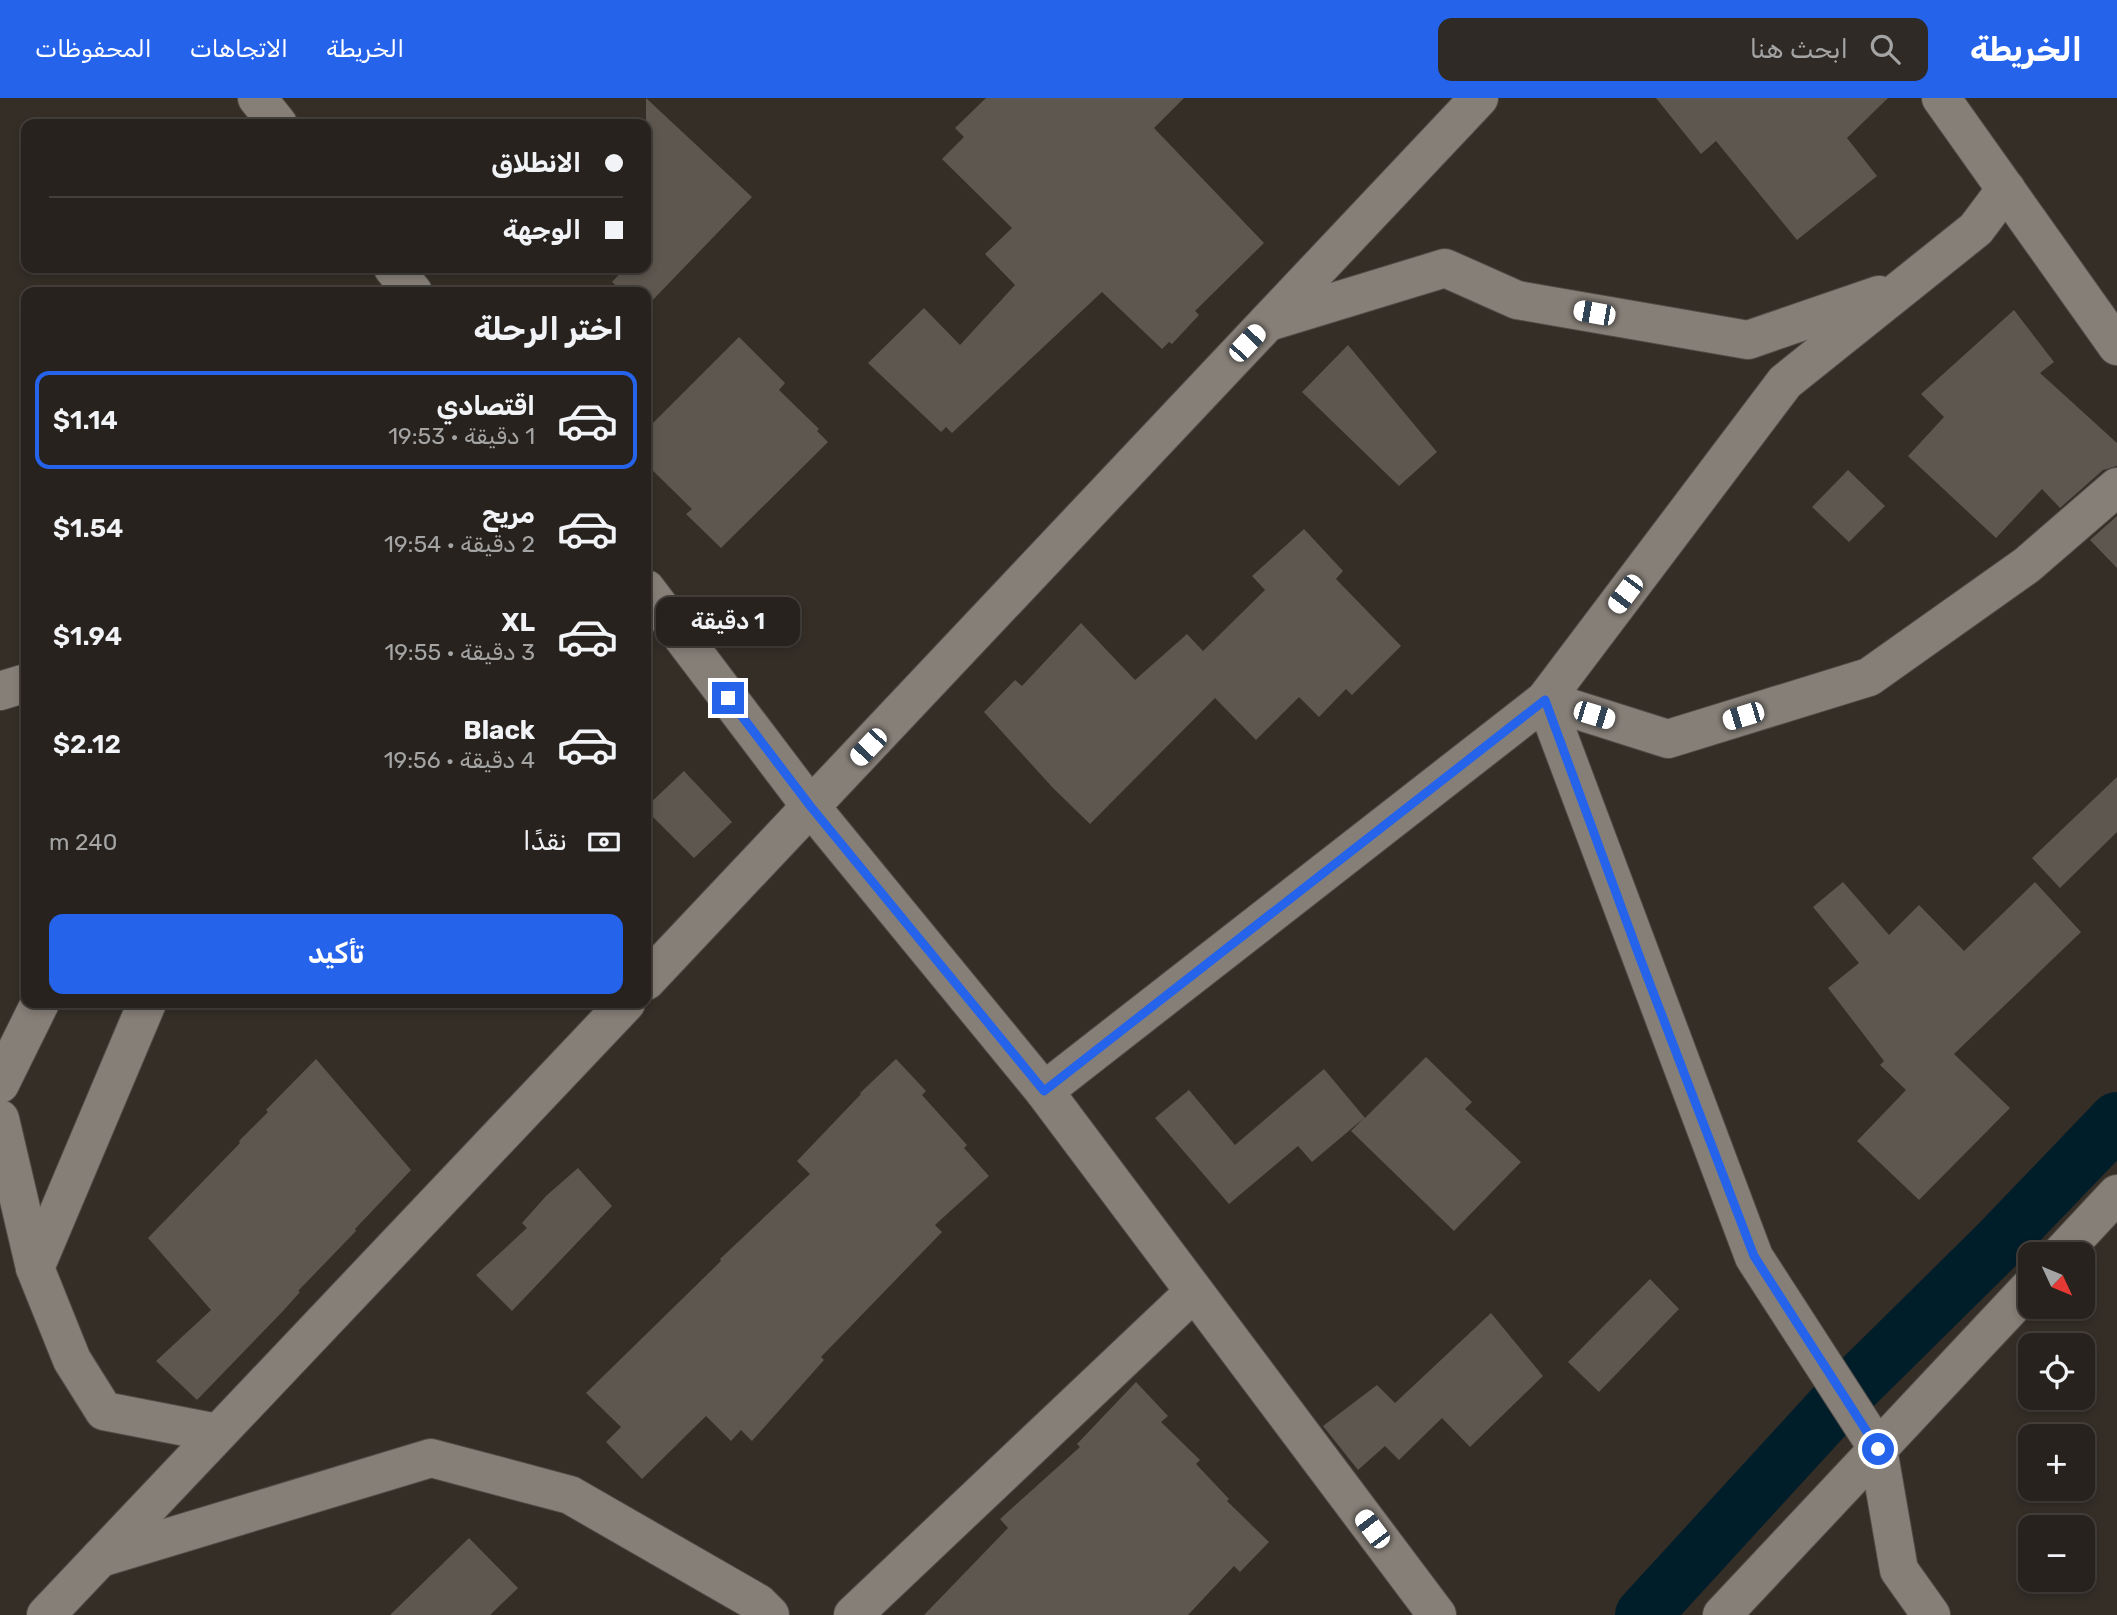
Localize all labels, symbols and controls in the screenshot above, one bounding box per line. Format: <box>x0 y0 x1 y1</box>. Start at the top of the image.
search box <box>1438 18 1928 81</box>
icon: search <box>1866 30 1904 68</box>
text: الخريطة <box>1970 30 2082 69</box>
text: ابحث هنا <box>1750 34 1848 65</box>
text: المحفوظات <box>35 35 152 63</box>
text: الاتجاهات <box>190 35 288 63</box>
text: الخريطة <box>326 35 404 63</box>
text: الانطلاق <box>491 148 581 179</box>
text: الوجهة <box>503 215 581 246</box>
car <box>1572 299 1617 327</box>
text: اختر الرحلة <box>473 310 623 348</box>
car <box>1225 320 1270 366</box>
icon: car <box>556 389 619 452</box>
text: اقتصادي <box>436 391 535 422</box>
text: $1.14 <box>53 405 118 436</box>
text: 1 دقيقة · 19:53 <box>388 422 535 450</box>
icon: car <box>556 497 619 560</box>
text: مريح <box>482 499 535 530</box>
text: $1.54 <box>53 513 123 544</box>
text: 2 دقيقة · 19:54 <box>384 530 535 558</box>
car <box>1604 571 1647 617</box>
callout: 1 دقيقة <box>656 596 800 646</box>
icon: car <box>556 605 619 668</box>
text: XL <box>502 607 535 638</box>
text: 1 دقيقة <box>691 607 765 635</box>
text: $1.94 <box>53 621 122 652</box>
text: 3 دقيقة · 19:55 <box>384 638 535 666</box>
route end <box>712 682 744 714</box>
car <box>1571 699 1618 731</box>
car <box>1720 700 1767 732</box>
icon: car <box>556 713 619 776</box>
text: Black <box>463 715 535 746</box>
car <box>846 724 891 770</box>
text: $2.12 <box>53 729 121 760</box>
text: 4 دقيقة · 19:56 <box>384 746 535 774</box>
icon: cash <box>585 823 623 861</box>
text: نقدًا <box>523 826 567 857</box>
text: 240 m <box>49 828 117 856</box>
button: تأكيد <box>49 914 623 994</box>
north arrow <box>2018 1242 2095 1320</box>
map controls <box>2018 1242 2095 1592</box>
button: locate <box>2018 1333 2095 1410</box>
button: + <box>2018 1424 2095 1501</box>
route start <box>1862 1433 1894 1465</box>
car <box>1351 1506 1394 1552</box>
button: − <box>2018 1515 2095 1592</box>

